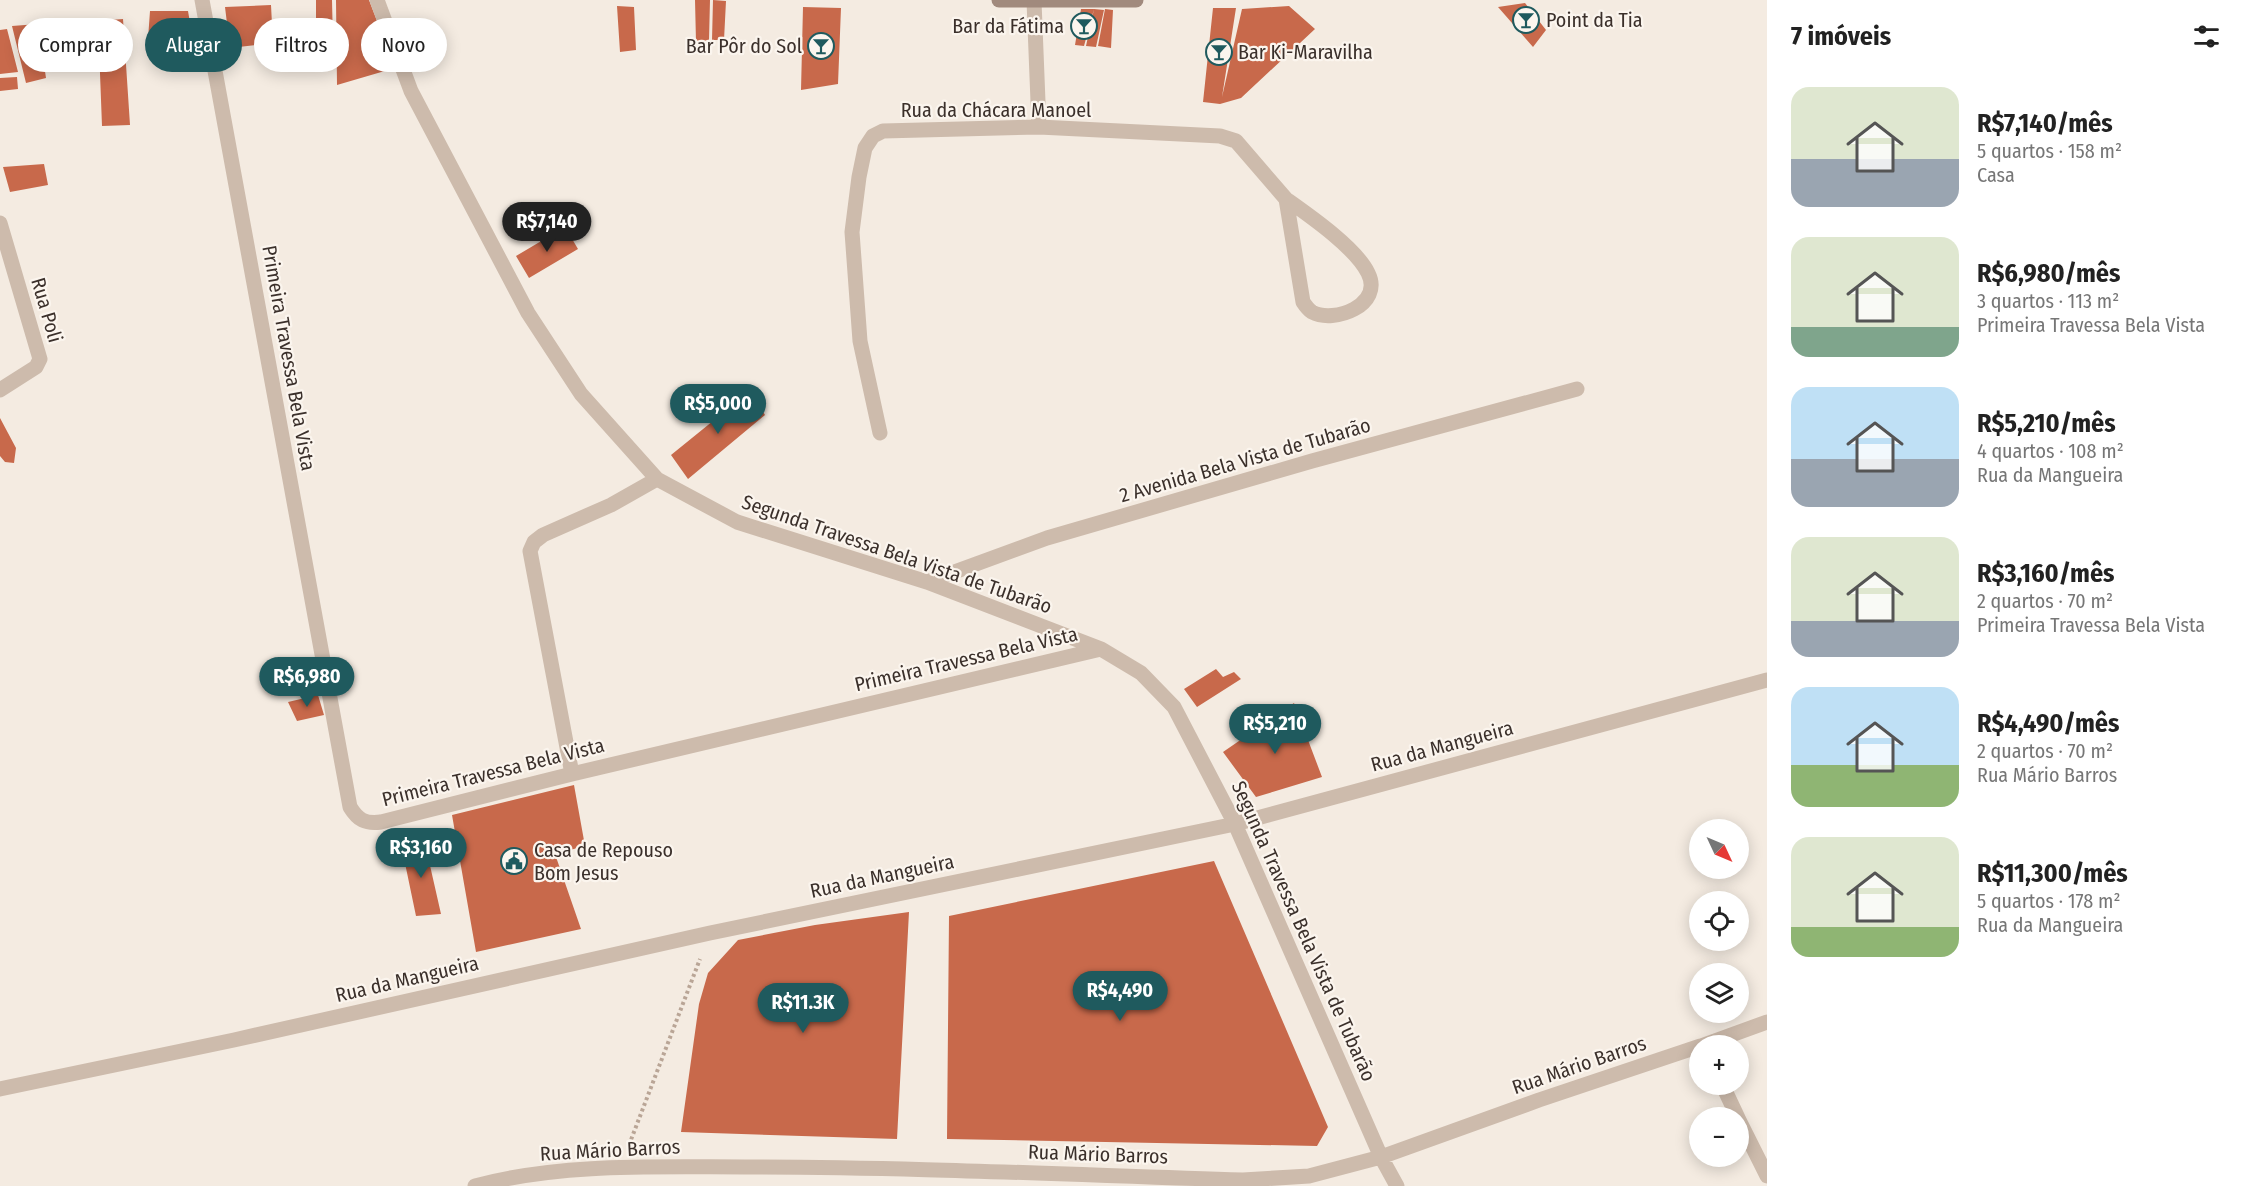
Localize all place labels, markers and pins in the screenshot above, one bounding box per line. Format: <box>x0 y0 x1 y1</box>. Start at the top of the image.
bar icon: Point da Tia <box>1511 5 1541 35</box>
place label: Point da Tia <box>1546 8 1643 32</box>
bar icon: Bar da Fátima <box>1069 11 1099 41</box>
place label: Bar da Fátima <box>952 14 1064 38</box>
bar icon: Bar Pôr do Sol <box>806 31 836 61</box>
place label: Bar Pôr do Sol <box>686 34 802 58</box>
bar icon: Bar Ki-Maravilha <box>1204 37 1234 67</box>
place label: Bar Ki-Maravilha <box>1238 40 1373 64</box>
pin: R$7,140 <box>492 202 602 253</box>
pin: R$5,000 <box>663 384 773 435</box>
pin: R$6,980 <box>252 657 362 708</box>
pin: R$5,210 <box>1220 704 1330 755</box>
pin: R$3,160 <box>366 828 476 879</box>
place label: Casa de Repouso Bom Jesus <box>534 838 673 885</box>
public building icon: Casa de Repouso Bom Jesus <box>499 846 529 876</box>
pin: R$4,490 <box>1065 971 1175 1022</box>
pin: R$11.3K <box>748 983 858 1034</box>

